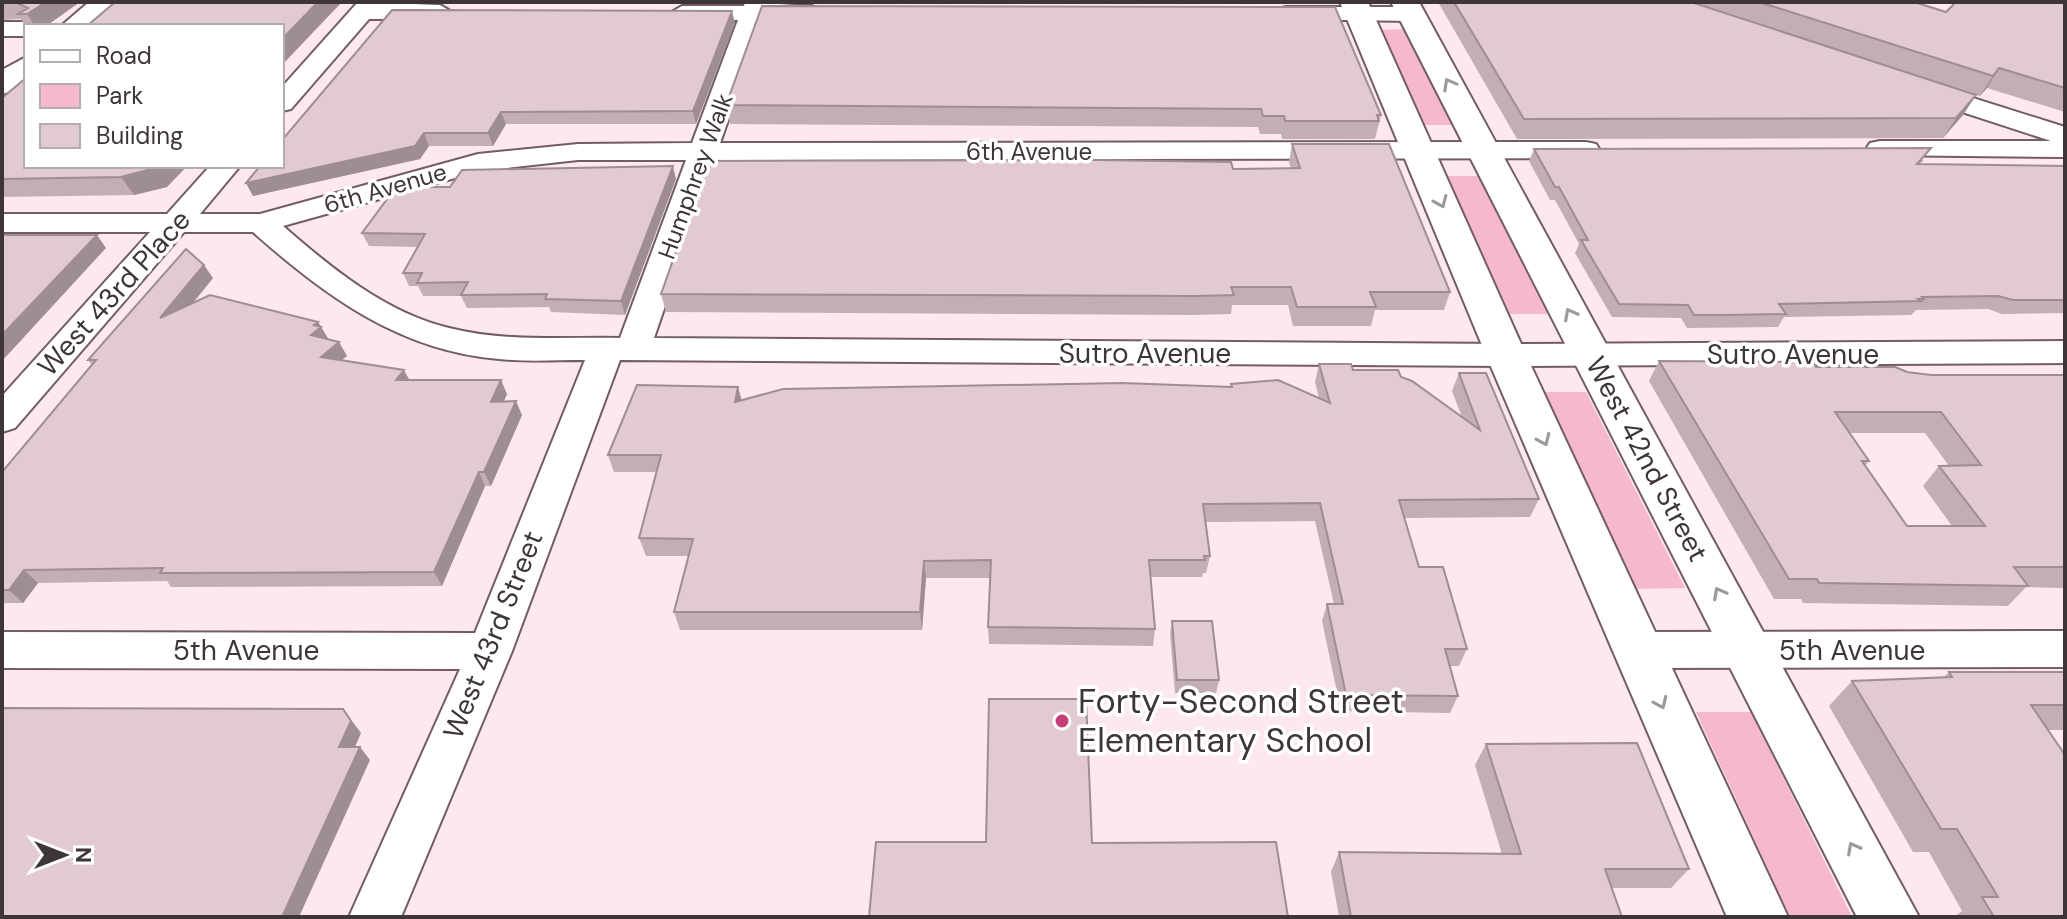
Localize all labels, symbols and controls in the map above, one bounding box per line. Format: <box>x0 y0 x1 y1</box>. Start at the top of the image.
legend <box>24 24 284 168</box>
text: Road <box>96 40 152 71</box>
one-way arrow <box>1443 78 1458 93</box>
text: Park <box>96 80 143 111</box>
street label: Humphrey Walk <box>651 89 739 263</box>
text: Building <box>96 120 183 151</box>
street label: 6th Avenue <box>966 136 1092 167</box>
street label: 6th Avenue <box>320 156 450 220</box>
one-way arrow <box>1432 193 1448 208</box>
street label: West 43rd Place <box>30 202 198 384</box>
one-way arrow <box>1564 308 1579 323</box>
street label: Sutro Avenue <box>1059 335 1231 372</box>
street label: Sutro Avenue <box>1707 336 1879 373</box>
street label: West 42nd Street <box>1577 350 1717 568</box>
one-way arrow <box>1535 432 1551 446</box>
street label: West 43rd Street <box>434 526 552 744</box>
one-way arrow <box>1713 587 1728 601</box>
street label: 5th Avenue <box>173 632 319 669</box>
street label: 5th Avenue <box>1779 632 1925 669</box>
place label: Forty-Second Street Elementary School <box>1078 679 1404 763</box>
one-way arrow <box>1651 695 1667 710</box>
marker: Forty-Second Street Elementary School <box>1053 712 1071 730</box>
north arrow <box>24 815 104 895</box>
one-way arrow <box>1847 842 1862 856</box>
text: N <box>69 847 98 863</box>

